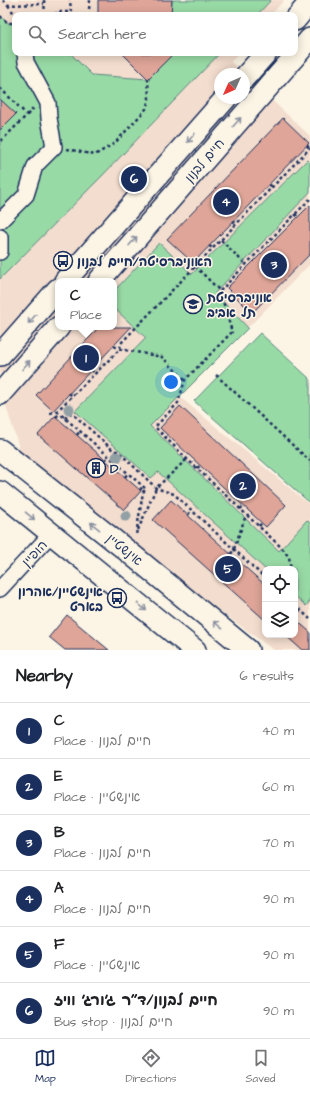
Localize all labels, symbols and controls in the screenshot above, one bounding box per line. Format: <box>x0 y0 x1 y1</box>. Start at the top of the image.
search box <box>12 12 298 56</box>
icon: search <box>26 23 48 45</box>
text: Search here <box>58 24 147 45</box>
north arrow <box>214 68 250 104</box>
one-way arrow <box>233 117 242 127</box>
one-way arrow <box>186 133 196 143</box>
street label: חיים לבנון <box>181 135 229 186</box>
pin: 6 <box>121 164 147 194</box>
pin: 4 <box>213 187 239 217</box>
one-way arrow <box>129 236 138 246</box>
bus stop icon: האוניברסיטה/חיים לבנון <box>52 250 74 272</box>
pin: 3 <box>261 250 287 280</box>
place label: האוניברסיטה/חיים לבנון <box>77 253 212 271</box>
popup <box>55 278 117 330</box>
text: C <box>70 285 81 306</box>
place label: אוניברסיטת תל אביב <box>206 289 272 322</box>
school or university icon: אוניברסיטת תל אביב <box>182 293 204 315</box>
text: Place <box>70 306 102 324</box>
one-way arrow <box>28 313 37 324</box>
pin: 1 <box>73 343 99 373</box>
one-way arrow <box>21 359 30 370</box>
your location <box>161 372 181 392</box>
building icon: D <box>85 457 107 479</box>
place label: D <box>110 460 119 478</box>
pin: 2 <box>230 471 256 501</box>
one-way arrow <box>25 512 35 521</box>
one-way arrow <box>90 521 101 530</box>
street label: אינשטיין <box>102 530 146 570</box>
street label: הופיין <box>18 536 52 571</box>
pin: 5 <box>215 554 241 584</box>
map controls <box>262 566 298 638</box>
button: locate <box>262 566 298 602</box>
place label: אינשטיין/אהרון בארט <box>18 583 103 616</box>
bus stop icon: אינשטיין/אהרון בארט <box>106 587 128 609</box>
button: layers <box>262 602 298 638</box>
one-way arrow <box>136 603 147 612</box>
one-way arrow <box>212 621 223 630</box>
text: Nearby <box>16 664 73 688</box>
text: 6 results <box>239 667 294 685</box>
text: C <box>54 710 65 731</box>
text: 1 <box>28 722 30 740</box>
text: 40 m <box>262 722 294 740</box>
text: Place · חיים לבנון <box>54 732 151 750</box>
text: E <box>54 766 63 787</box>
text: 2 <box>25 778 33 796</box>
text: 60 m <box>262 778 294 796</box>
text: Place · אינשטיין <box>54 788 140 806</box>
text: B <box>54 822 65 843</box>
text: 3 <box>26 834 32 852</box>
text: 70 m <box>262 834 294 852</box>
text: Place · חיים לבנון <box>54 844 151 862</box>
text: A <box>54 878 64 899</box>
text: 4 <box>25 890 33 908</box>
text: 90 m <box>263 890 294 908</box>
text: Place · חיים לבנון <box>54 900 151 918</box>
text: F <box>54 934 64 955</box>
text: 5 <box>24 946 34 964</box>
text: 90 m <box>263 946 294 964</box>
text: Place · אינשטיין <box>54 956 140 974</box>
text: חיים לבנון/ד״ר ג׳ורג׳ וויז <box>54 990 218 1011</box>
text: 6 <box>25 1002 33 1020</box>
text: 90 m <box>263 1002 294 1020</box>
text: Bus stop · חיים לבנון <box>54 1013 173 1031</box>
tab: Map <box>34 1047 56 1086</box>
tab: Directions <box>125 1047 177 1086</box>
tab: Saved <box>246 1047 276 1086</box>

